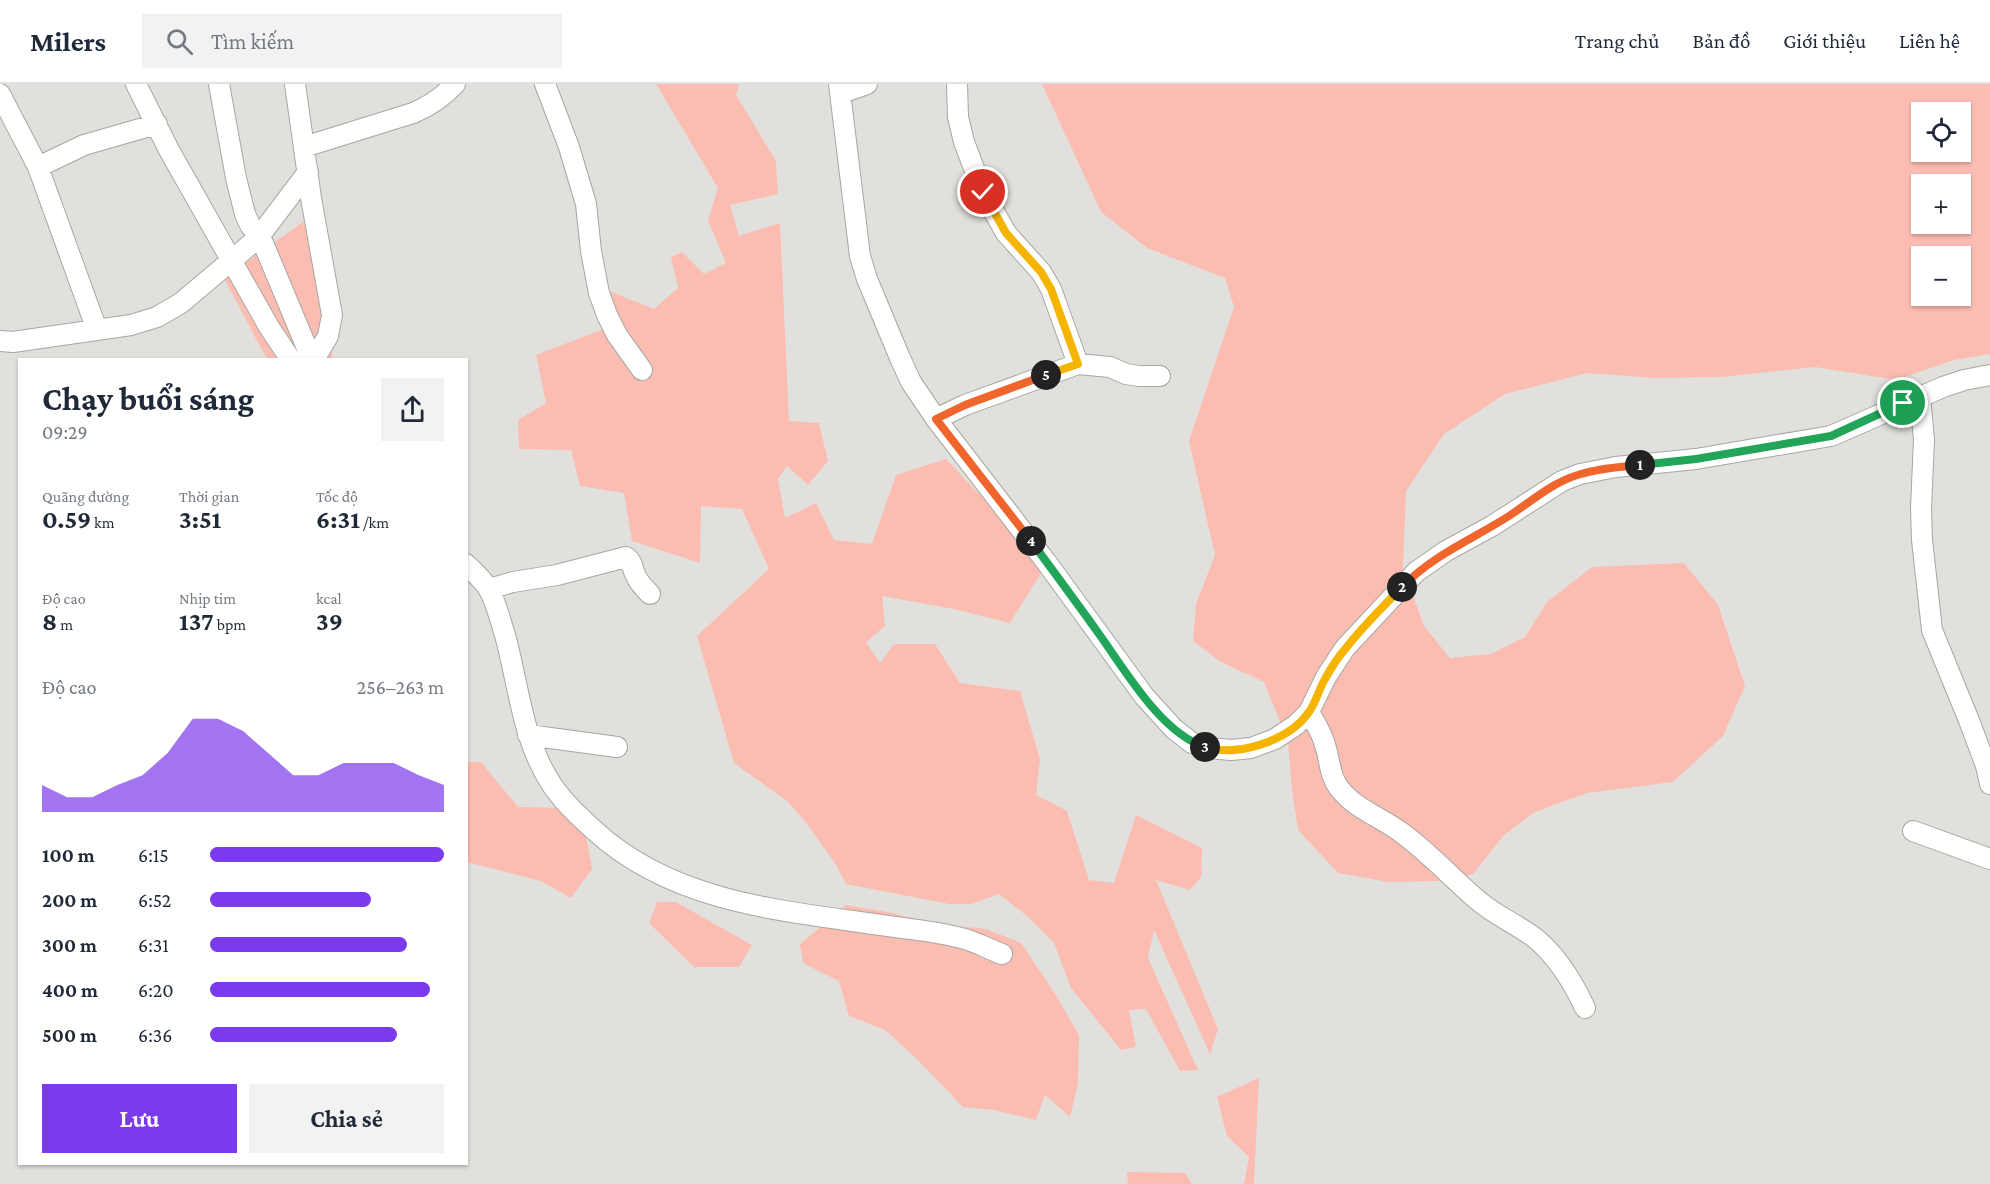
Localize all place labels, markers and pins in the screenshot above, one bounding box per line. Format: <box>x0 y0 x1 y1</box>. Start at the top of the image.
pin <box>957 166 1008 217</box>
pin: 5 <box>1031 360 1061 390</box>
pin <box>1877 377 1928 428</box>
pin: 1 <box>1625 450 1655 480</box>
pin: 4 <box>1016 526 1046 556</box>
pin: 2 <box>1387 572 1417 602</box>
pin: 3 <box>1190 732 1220 762</box>

